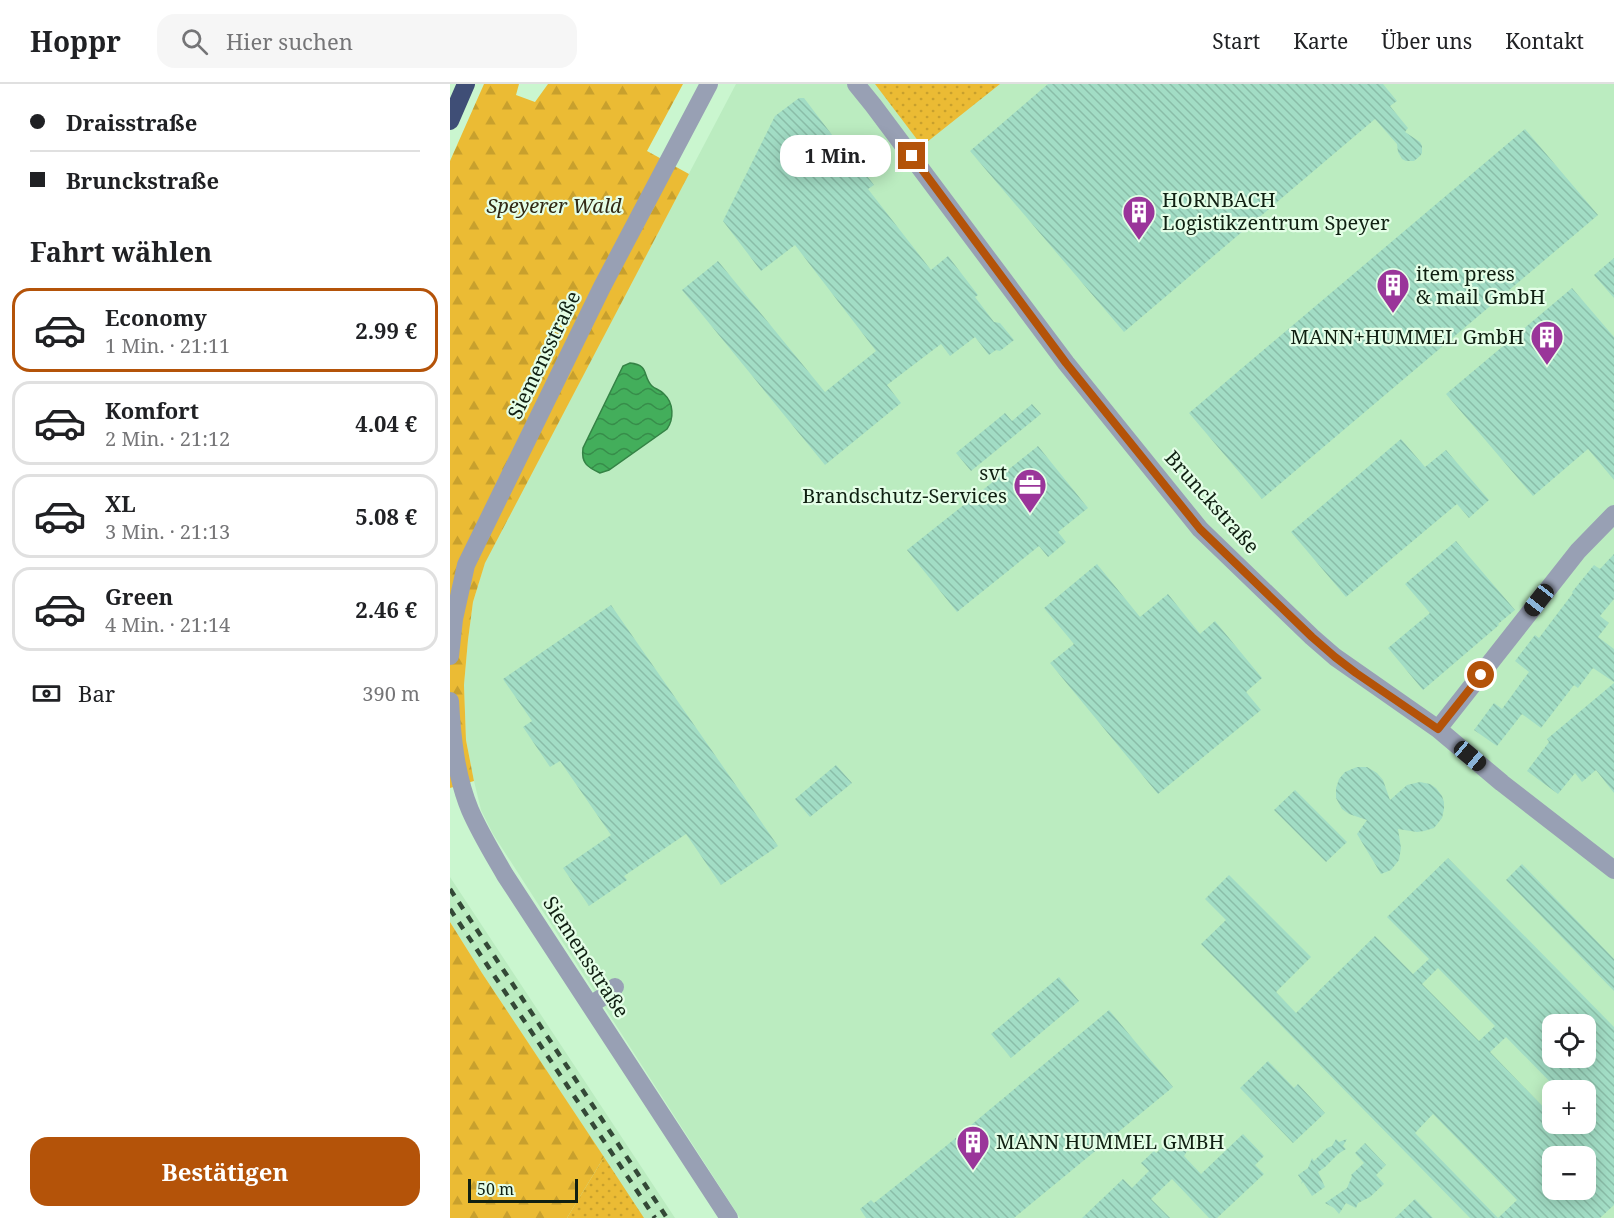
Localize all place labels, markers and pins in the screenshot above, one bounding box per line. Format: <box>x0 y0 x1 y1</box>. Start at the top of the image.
place label: HORNBACH Logistikzentrum Speyer <box>1162 186 1390 236</box>
building icon: HORNBACH Logistikzentrum Speyer <box>1121 194 1157 241</box>
place label: item press & mail GmbH <box>1416 260 1545 310</box>
building icon: item press & mail GmbH <box>1375 267 1411 314</box>
building icon: MANN+HUMMEL GmbH <box>1529 319 1565 366</box>
place label: MANN+HUMMEL GmbH <box>1290 323 1524 350</box>
place label: svt Brandschutz-Services <box>802 459 1007 509</box>
office icon: svt Brandschutz-Services <box>1012 467 1048 514</box>
building icon: MANN HUMMEL GMBH <box>955 1124 991 1171</box>
place label: MANN HUMMEL GMBH <box>996 1128 1225 1155</box>

